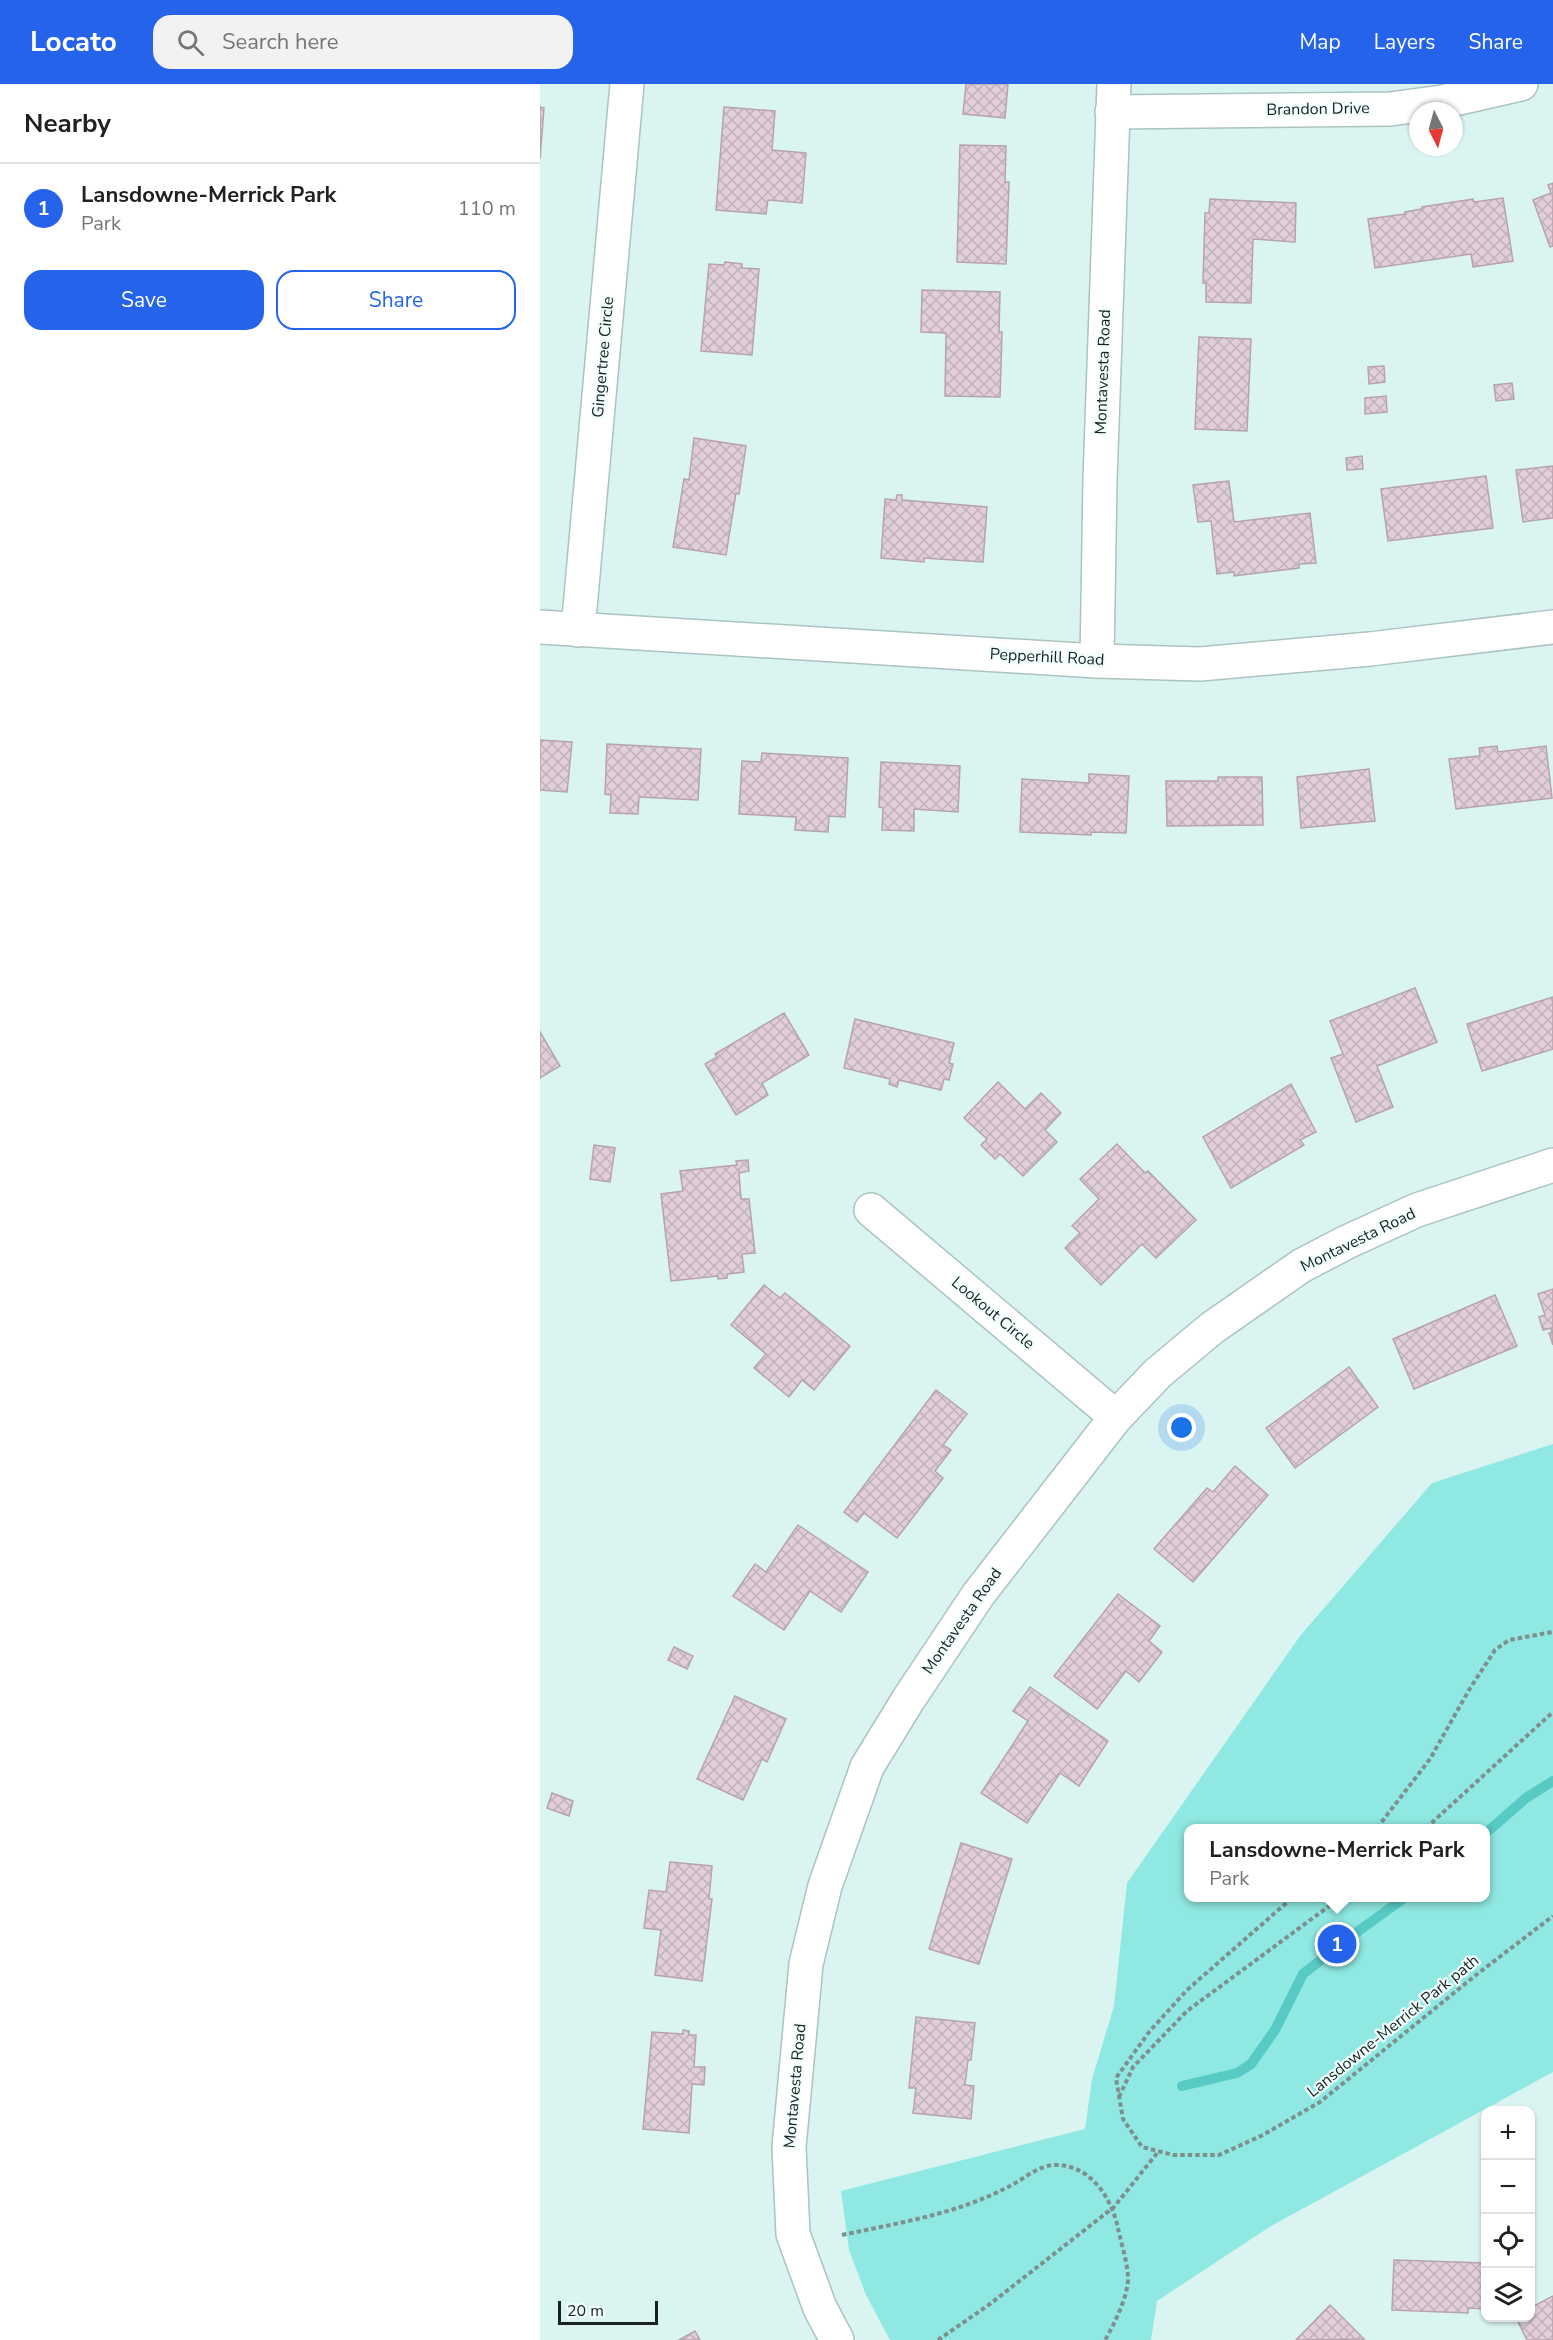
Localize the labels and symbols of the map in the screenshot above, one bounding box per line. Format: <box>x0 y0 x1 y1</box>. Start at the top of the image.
street label: Brandon Drive <box>1266 97 1370 121</box>
north arrow <box>1409 102 1463 156</box>
street label: Gingertree Circle <box>587 296 619 418</box>
street label: Montavesta Road <box>1090 309 1116 435</box>
street label: Pepperhill Road <box>989 643 1105 671</box>
street label: Montavesta Road <box>1297 1203 1419 1277</box>
street label: Lookout Circle <box>947 1272 1039 1354</box>
your location <box>1167 1413 1196 1442</box>
street label: Montavesta Road <box>917 1563 1007 1679</box>
pin: 1 <box>1318 1922 1356 1966</box>
street label: Lansdowne-Merrick Park path <box>1302 1950 1484 2102</box>
street label: Montavesta Road <box>779 2023 811 2149</box>
scale bar <box>558 2298 658 2326</box>

